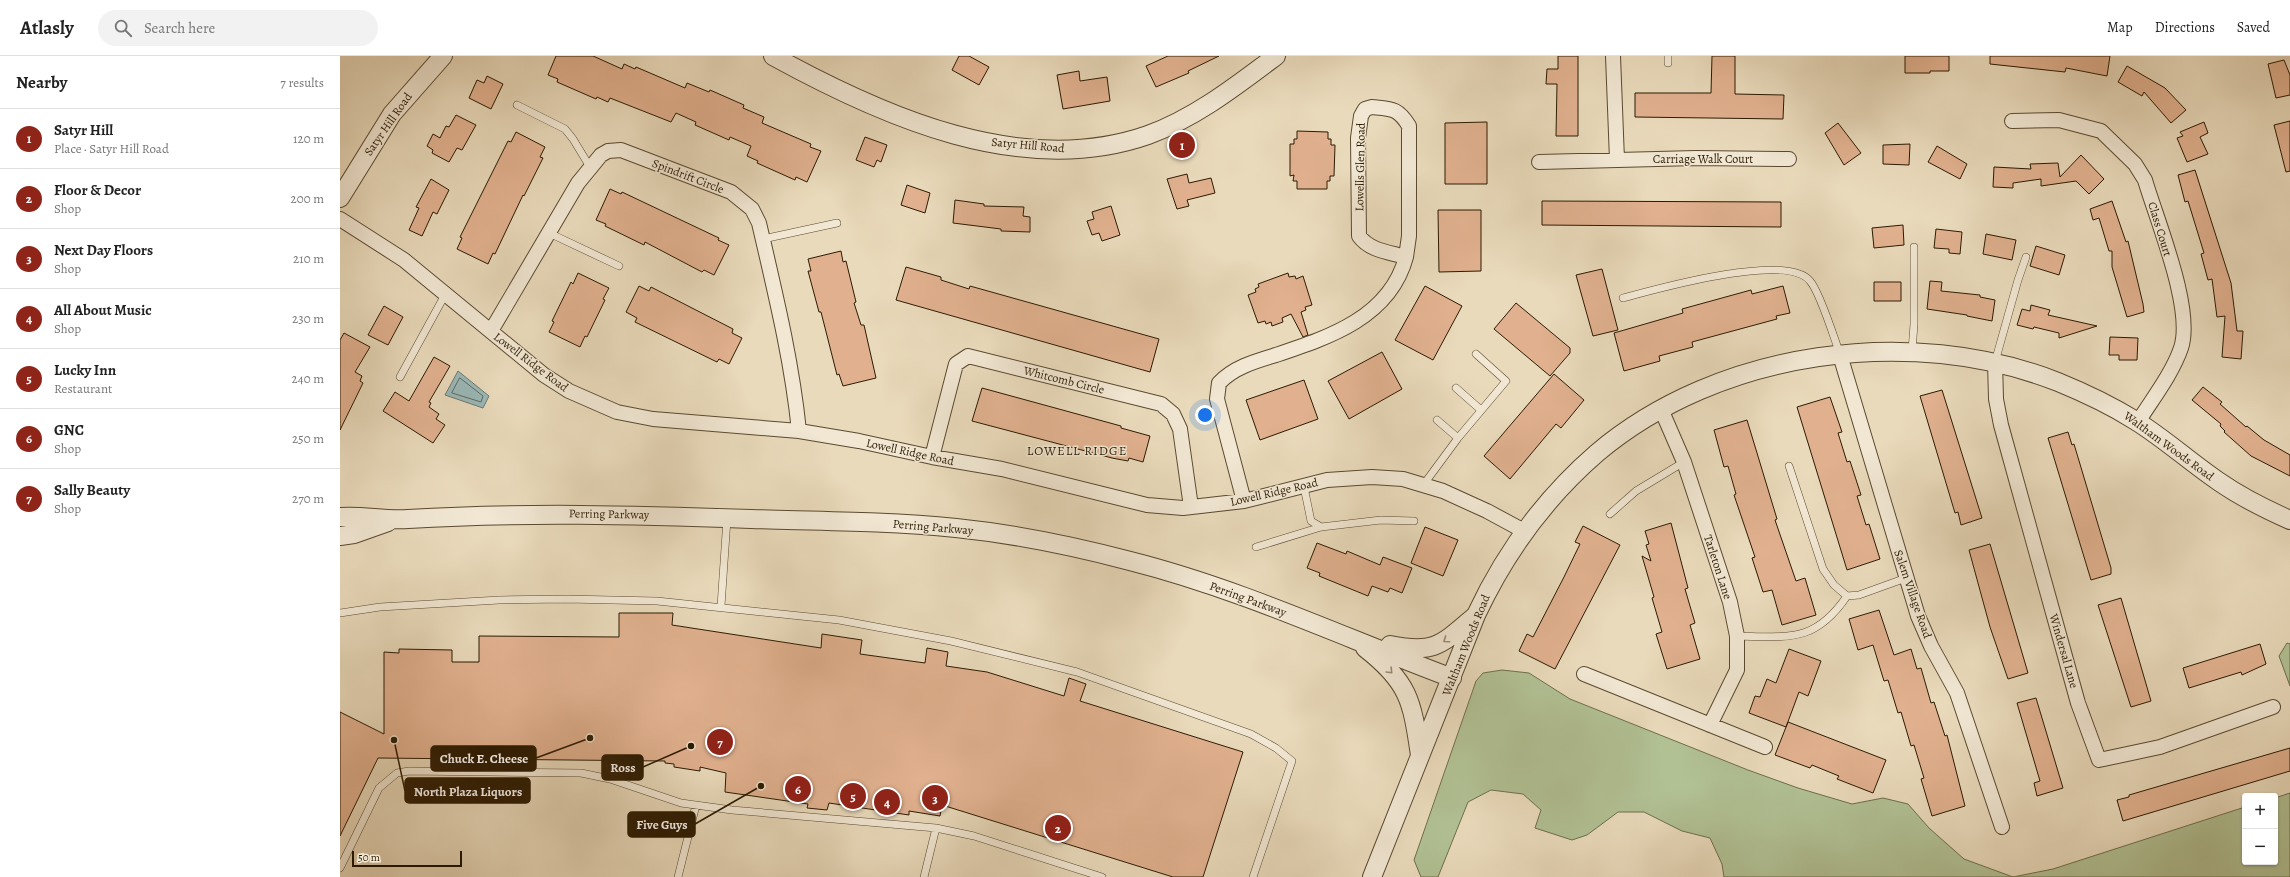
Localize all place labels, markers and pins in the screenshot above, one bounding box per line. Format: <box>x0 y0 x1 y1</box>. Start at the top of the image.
pin: 1 <box>1169 130 1195 160</box>
pin: 7 <box>707 727 733 757</box>
callout: Chuck E. Cheese <box>431 746 536 771</box>
callout: Ross <box>602 755 643 780</box>
pin: 6 <box>785 774 811 804</box>
callout: North Plaza Liquors <box>405 778 530 803</box>
pin: 5 <box>840 781 866 811</box>
pin: 3 <box>922 783 948 813</box>
pin: 4 <box>874 787 900 817</box>
callout: Five Guys <box>628 812 695 837</box>
pin: 2 <box>1045 813 1071 843</box>

